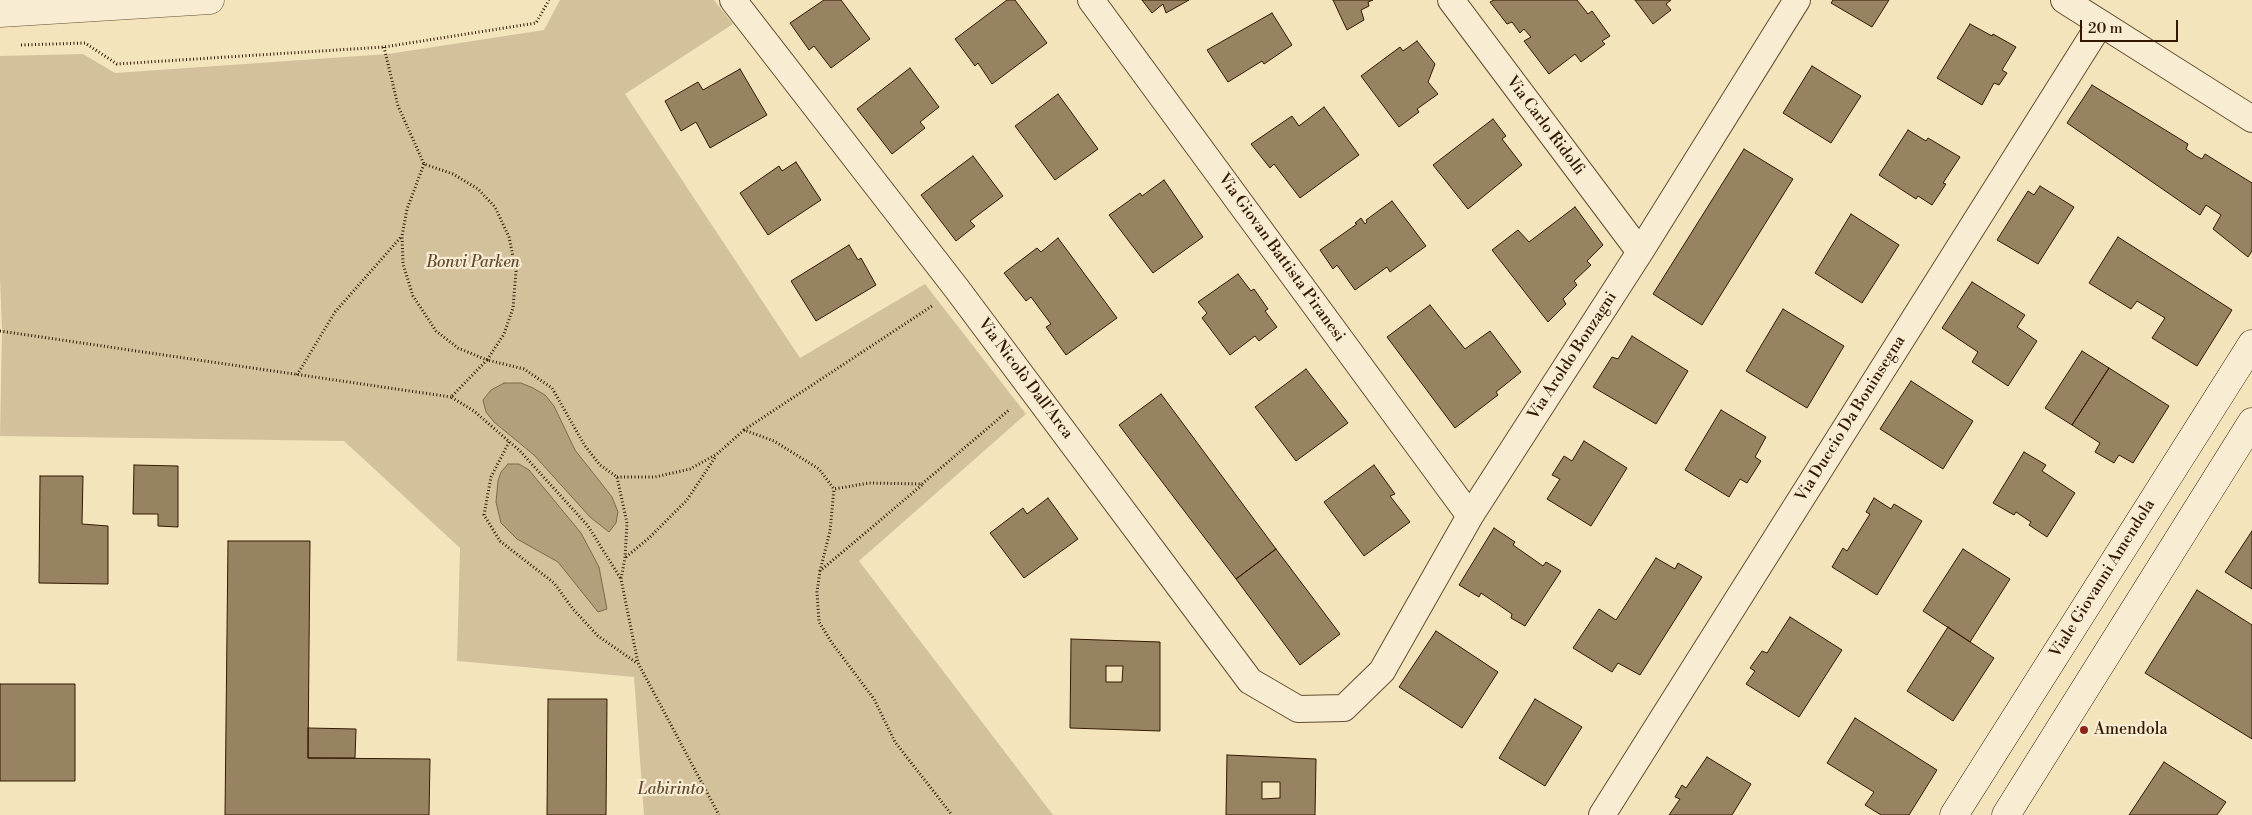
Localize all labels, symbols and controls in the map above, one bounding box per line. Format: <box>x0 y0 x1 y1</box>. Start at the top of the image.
scale bar <box>2082 10 2180 42</box>
text: 20 m <box>2088 19 2123 38</box>
street label: Via Carlo Ridolfi <box>1502 73 1588 179</box>
street label: Via Giovan Battista Piranesi <box>1214 170 1348 346</box>
park label: Bonvi Parken <box>426 253 520 273</box>
street label: Via Aroldo Bonzagni <box>1524 288 1622 424</box>
street label: Via Nicolò Dall'Arca <box>973 315 1077 443</box>
street label: Via Duccio Da Boninsegna <box>1792 333 1910 505</box>
street label: Viale Giovanni Amendola <box>2046 496 2160 662</box>
place label: Amendola <box>2094 720 2168 740</box>
marker: Amendola <box>2078 724 2090 736</box>
park label: Labirinto <box>638 780 704 800</box>

